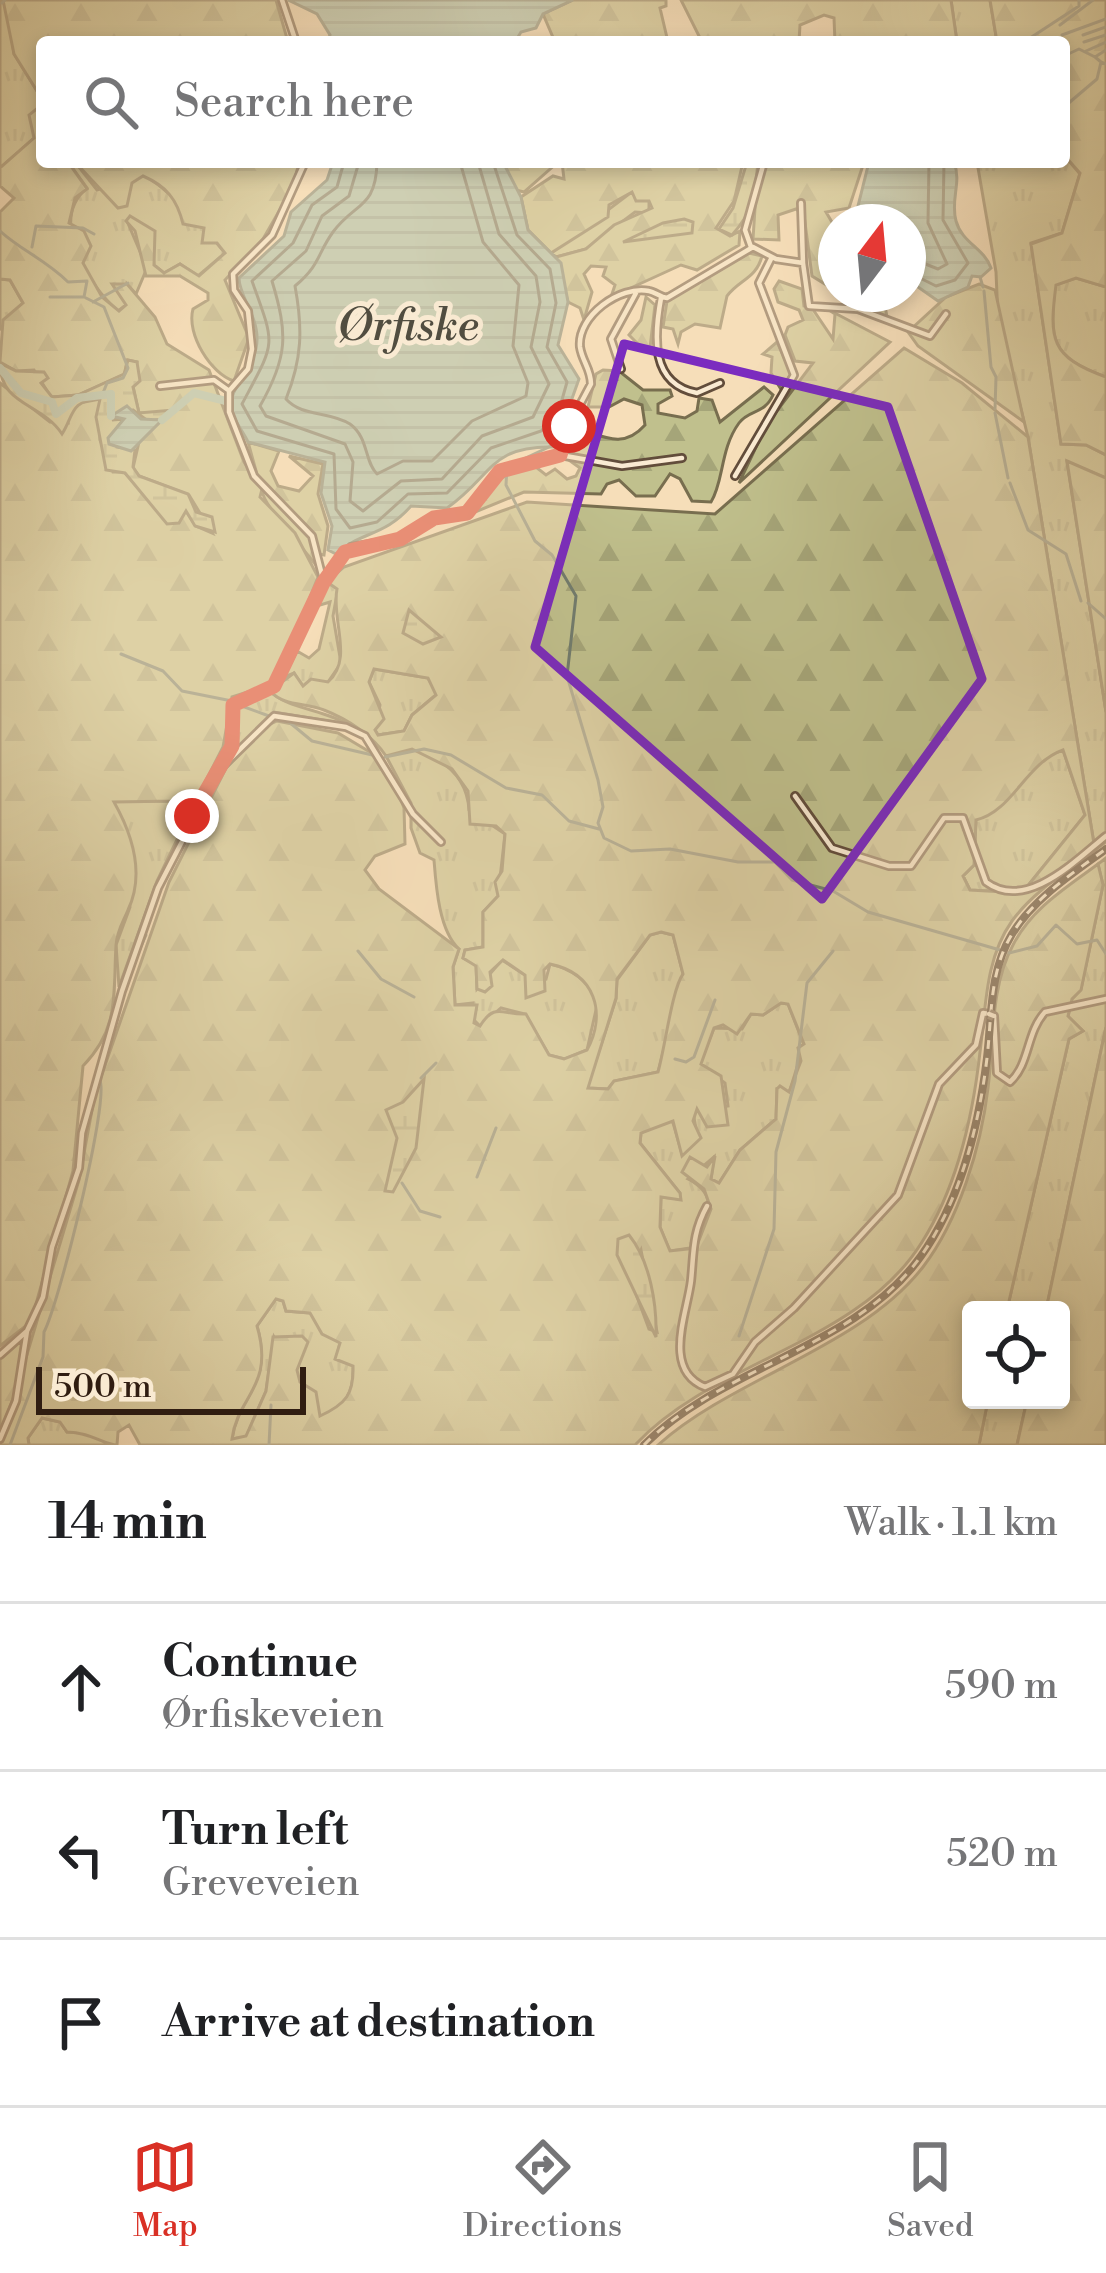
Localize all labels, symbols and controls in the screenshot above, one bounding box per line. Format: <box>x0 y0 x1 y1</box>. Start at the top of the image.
search box <box>36 36 1070 168</box>
icon: search <box>78 69 144 135</box>
text: Search here <box>174 74 414 131</box>
north arrow <box>818 204 926 312</box>
water label: Ørfiske <box>337 298 479 355</box>
route start <box>542 399 596 453</box>
route end <box>165 789 219 843</box>
map controls <box>962 1301 1070 1409</box>
button: locate <box>962 1301 1070 1409</box>
scale bar <box>36 1361 306 1414</box>
text: 500 m <box>54 1367 152 1408</box>
text: 14 min <box>48 1491 207 1555</box>
text: Walk · 1.1 km <box>845 1499 1058 1548</box>
text: Continue <box>162 1634 358 1691</box>
icon: ahead <box>48 1654 114 1720</box>
text: 590 m <box>945 1662 1058 1711</box>
text: Ørfiskeveien <box>162 1691 384 1740</box>
text: Turn left <box>162 1802 348 1859</box>
icon: left <box>48 1822 114 1888</box>
text: 520 m <box>946 1830 1058 1879</box>
text: Greveveien <box>162 1859 359 1908</box>
icon: arrive <box>48 1990 114 2056</box>
text: Arrive at destination <box>162 1994 595 2051</box>
tab: Map <box>132 2134 198 2247</box>
tab: Directions <box>463 2134 622 2247</box>
tab: Saved <box>887 2134 974 2247</box>

